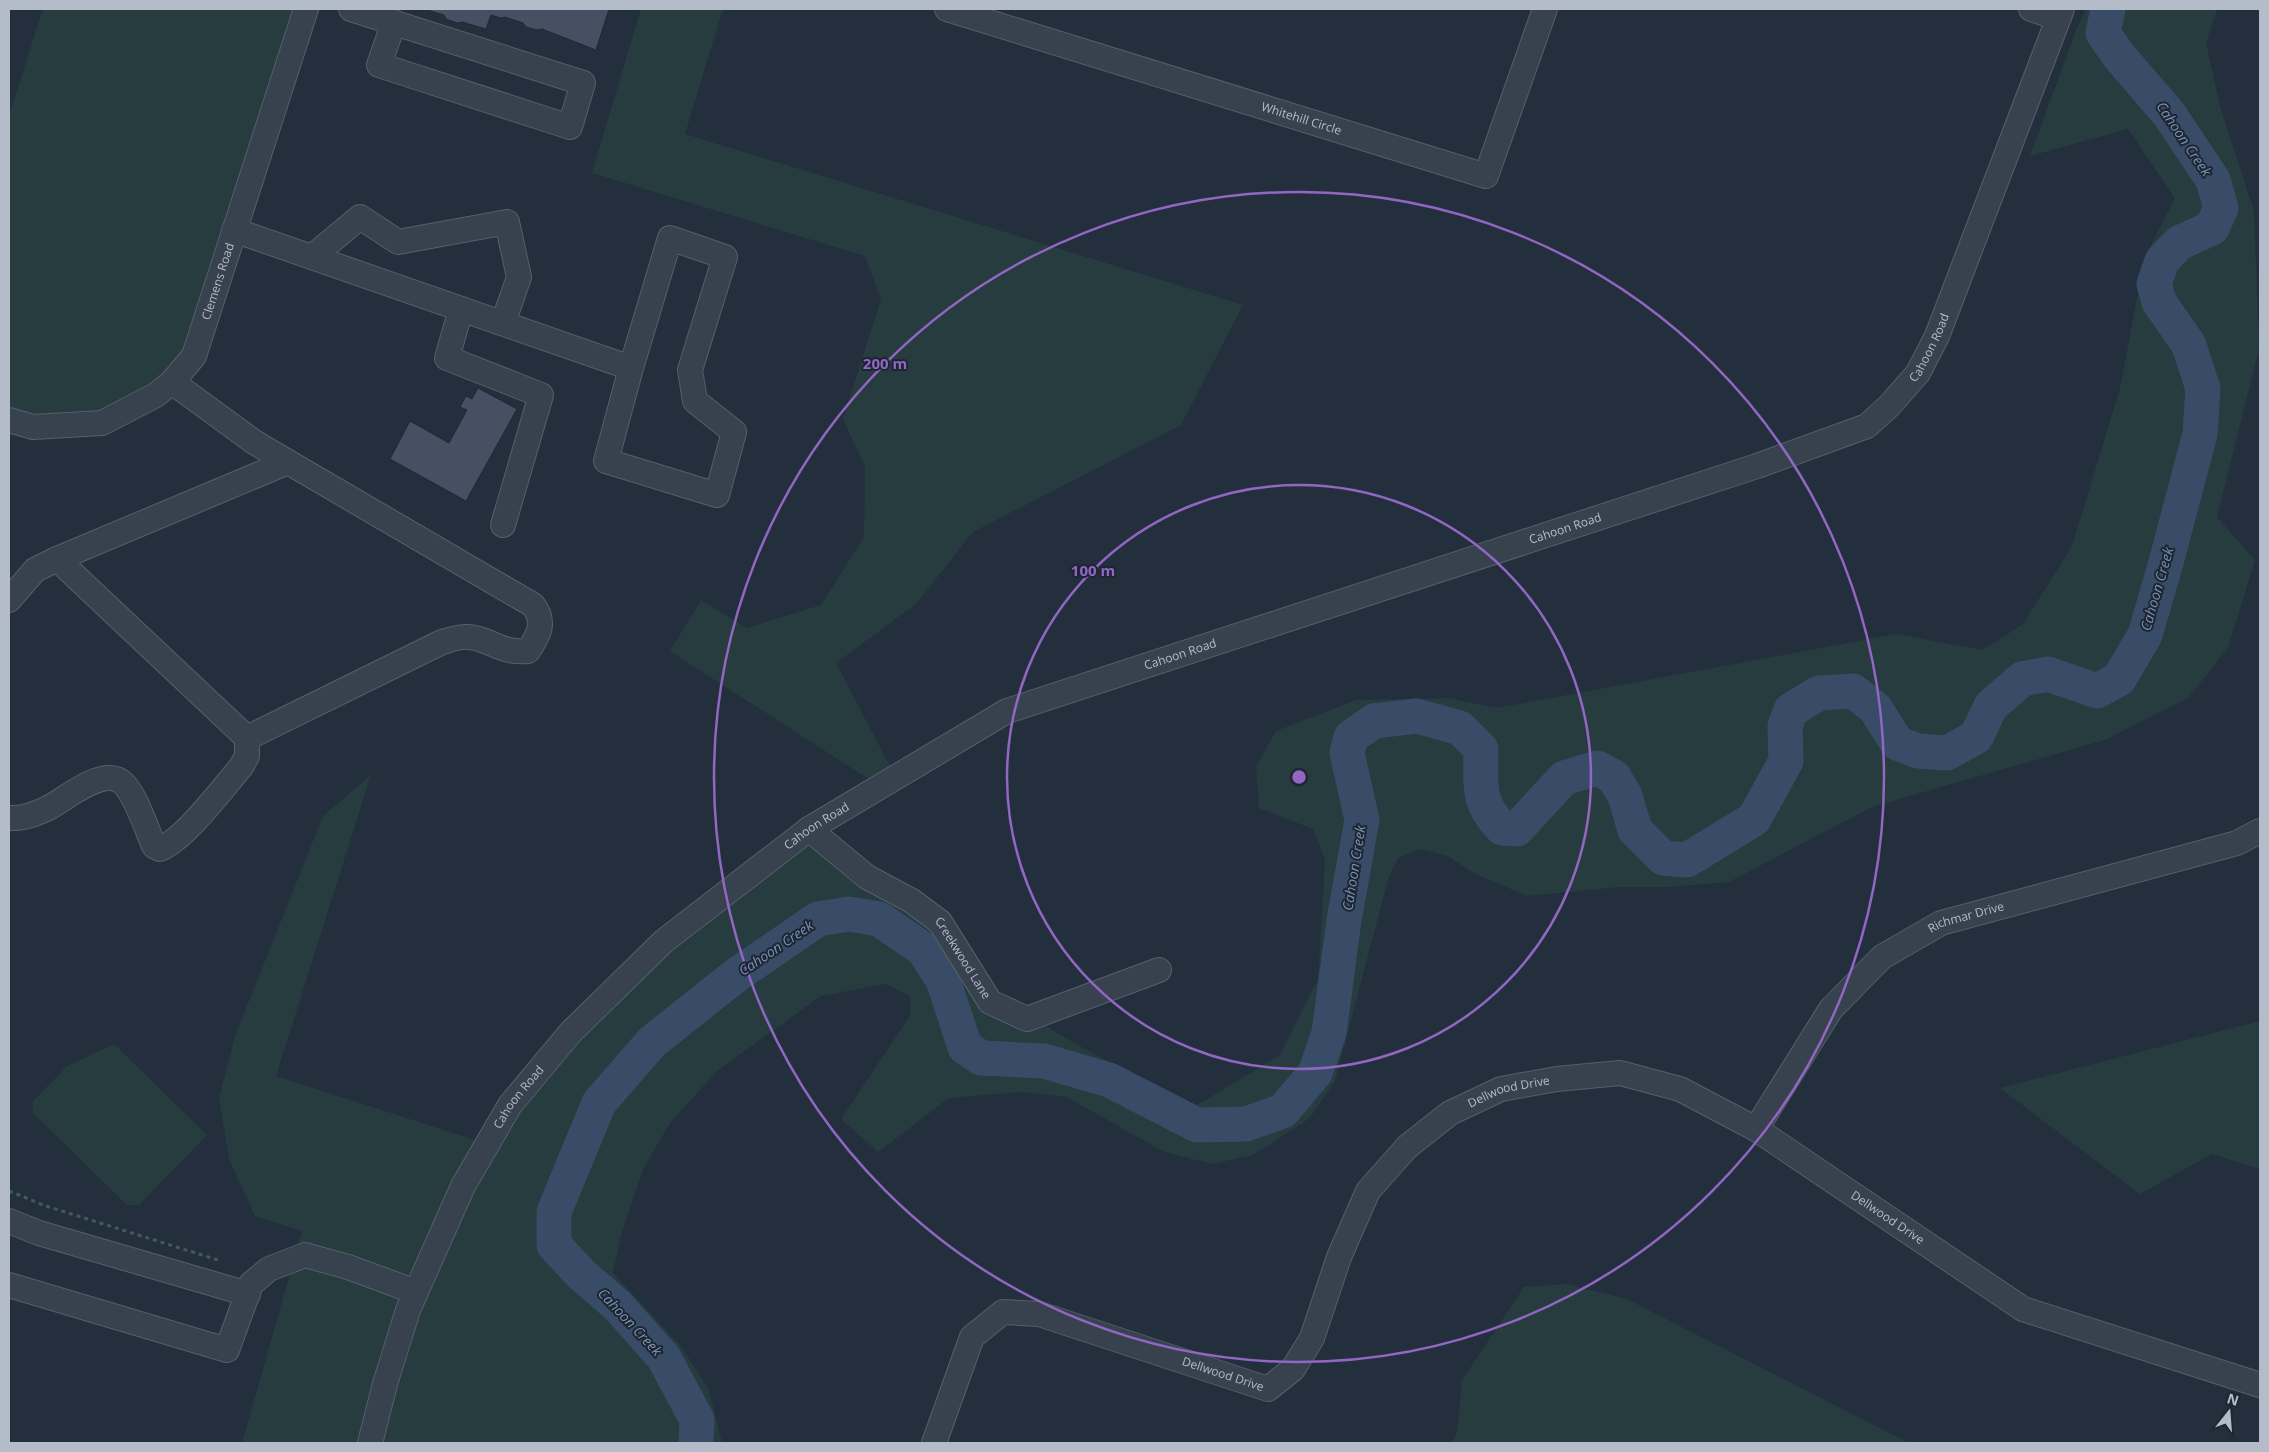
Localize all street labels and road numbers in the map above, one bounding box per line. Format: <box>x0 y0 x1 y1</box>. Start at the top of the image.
street label: Whitehill Circle <box>1259 98 1344 139</box>
street label: Clemens Road <box>197 241 238 322</box>
street label: Cahoon Road <box>1905 311 1953 386</box>
street label: Cahoon Road <box>1527 508 1604 548</box>
street label: Cahoon Road <box>1142 634 1219 674</box>
street label: Cahoon Road <box>780 798 852 853</box>
street label: Richmar Drive <box>1925 897 2006 937</box>
street label: Creekwood Lane <box>932 912 995 1002</box>
street label: Cahoon Road <box>489 1062 548 1132</box>
street label: Dellwood Drive <box>1465 1071 1551 1112</box>
street label: Dellwood Drive <box>1848 1186 1928 1248</box>
street label: Dellwood Drive <box>1180 1352 1266 1395</box>

